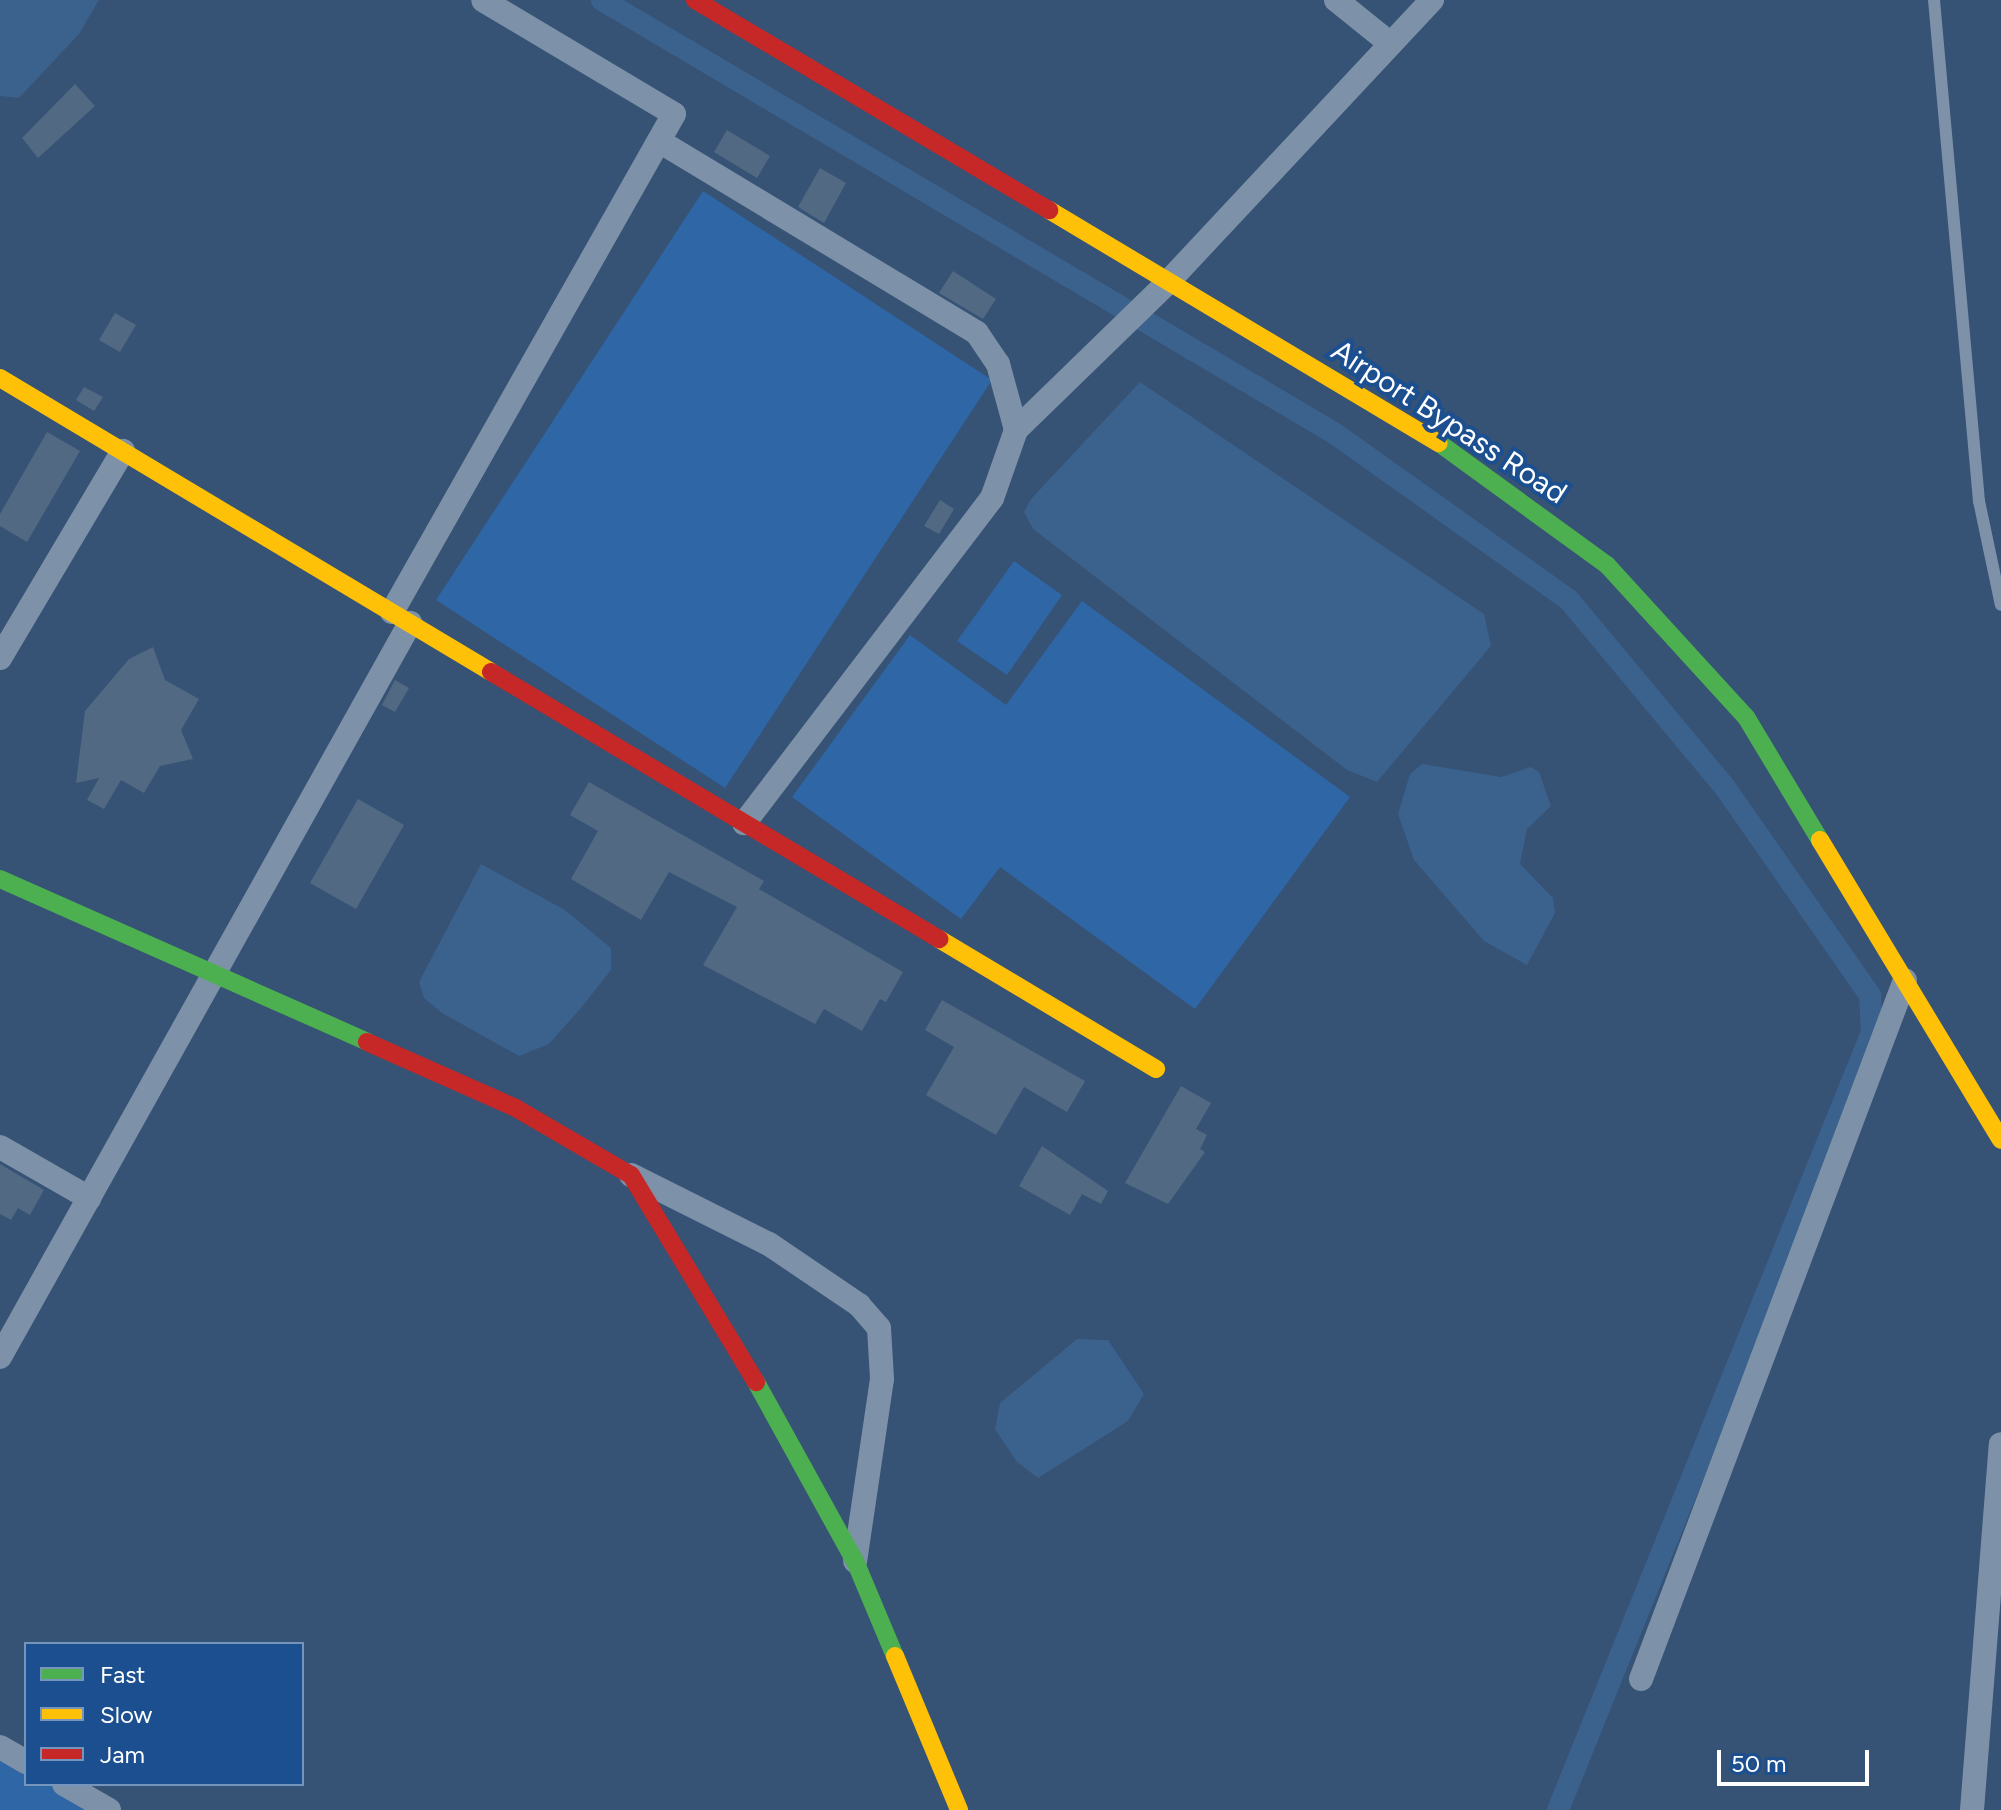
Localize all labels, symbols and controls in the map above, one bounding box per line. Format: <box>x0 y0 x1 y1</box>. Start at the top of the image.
street label: Airport Bypass Road <box>1325 333 1573 511</box>
legend <box>24 1642 304 1786</box>
text: Fast <box>100 1660 145 1689</box>
text: Slow <box>100 1700 152 1729</box>
scale bar <box>1721 1734 1873 1784</box>
text: Jam <box>100 1740 145 1769</box>
text: 50 m <box>1731 1749 1787 1778</box>

